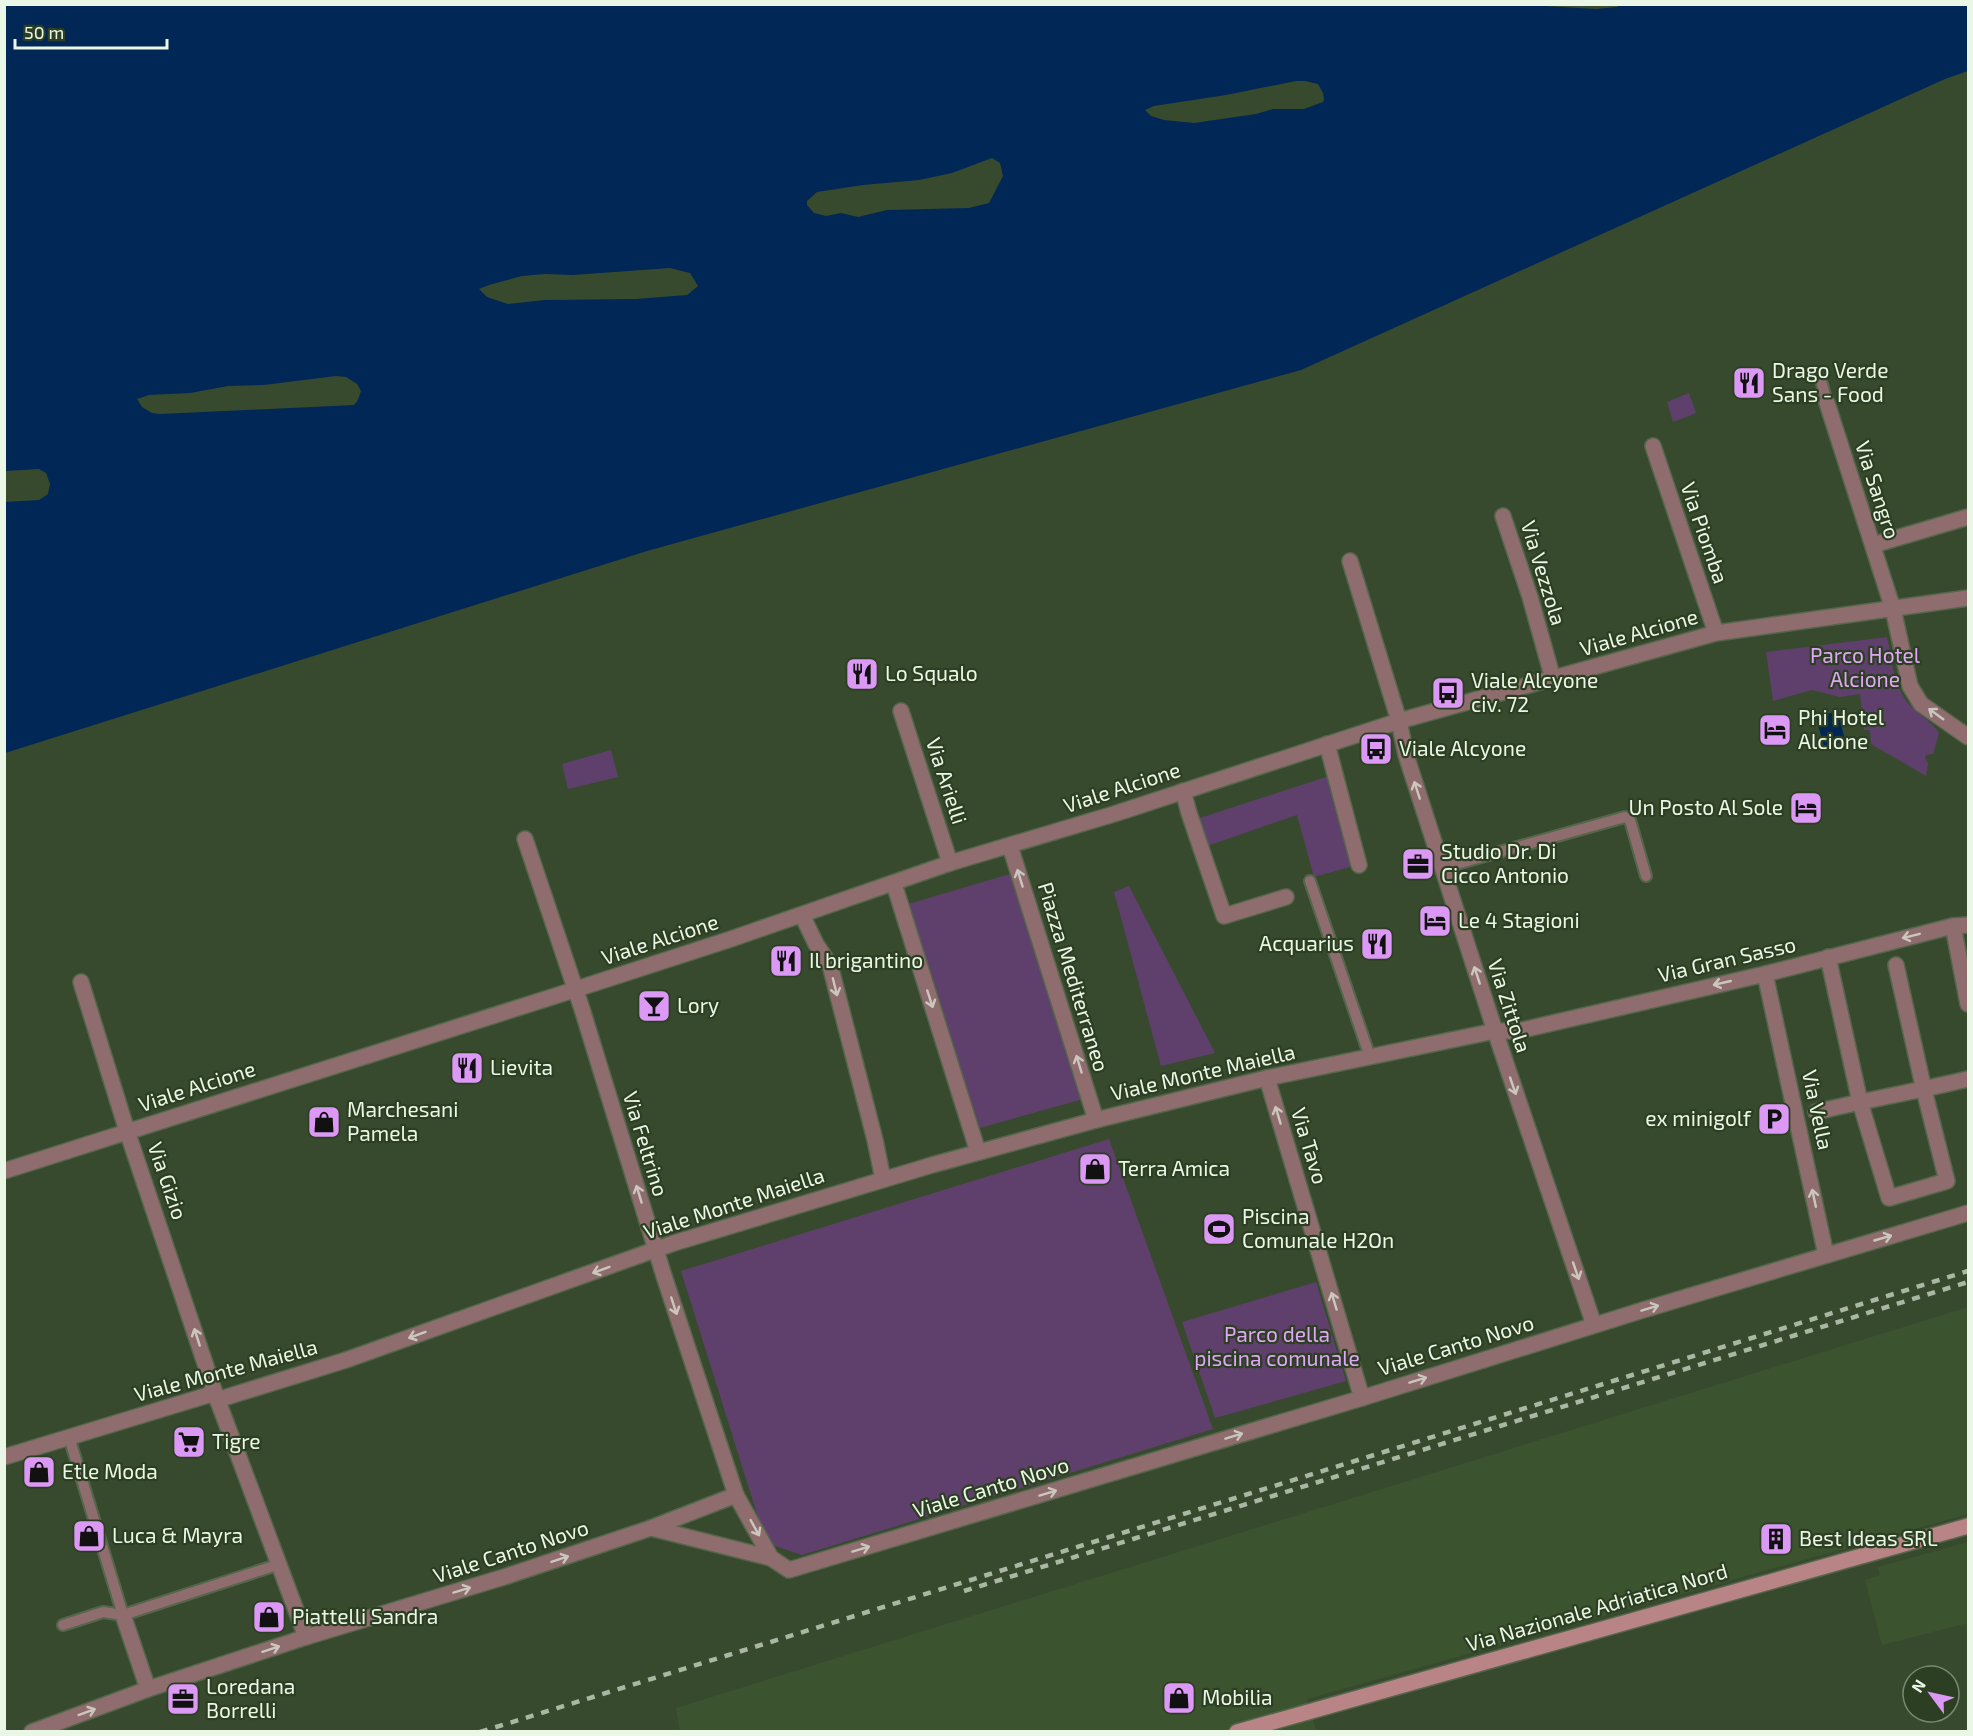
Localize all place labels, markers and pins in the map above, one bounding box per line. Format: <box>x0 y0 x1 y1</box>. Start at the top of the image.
place label: Drago Verde Sans - Food <box>1772 357 1888 406</box>
restaurant icon: Drago Verde Sans - Food <box>1731 365 1767 401</box>
restaurant icon: Lo Squalo <box>844 656 880 692</box>
place label: Lo Squalo <box>885 660 978 685</box>
place label: Viale Alcyone civ. 72 <box>1471 667 1598 716</box>
bus stop icon: Viale Alcyone civ. 72 <box>1430 675 1466 711</box>
place label: Phi Hotel Alcione <box>1798 704 1885 753</box>
hotel icon: Phi Hotel Alcione <box>1757 712 1793 748</box>
bus stop icon: Viale Alcyone <box>1358 731 1394 767</box>
place label: Viale Alcyone <box>1399 735 1526 760</box>
hotel icon: Un Posto Al Sole <box>1788 790 1824 826</box>
place label: Un Posto Al Sole <box>1628 794 1783 819</box>
place label: Studio Dr. Di Cicco Antonio <box>1441 838 1569 887</box>
office icon: Studio Dr. Di Cicco Antonio <box>1400 846 1436 882</box>
hotel icon: Le 4 Stagioni <box>1417 903 1453 939</box>
place label: Le 4 Stagioni <box>1458 907 1580 932</box>
restaurant icon: Acquarius <box>1359 926 1395 962</box>
place label: Acquarius <box>1259 930 1354 955</box>
restaurant icon: Il brigantino <box>768 943 804 979</box>
place label: Il brigantino <box>809 947 923 972</box>
bar icon: Lory <box>636 988 672 1024</box>
place label: Lory <box>677 992 719 1017</box>
restaurant icon: Lievita <box>449 1050 485 1086</box>
place label: Lievita <box>490 1054 553 1079</box>
place label: Marchesani Pamela <box>347 1096 458 1145</box>
parking icon: ex minigolf <box>1756 1101 1792 1137</box>
shop icon: Marchesani Pamela <box>306 1104 342 1140</box>
place label: ex minigolf <box>1645 1105 1752 1130</box>
shop icon: Terra Amica <box>1077 1151 1113 1187</box>
place label: Terra Amica <box>1118 1155 1230 1180</box>
place label: Piscina Comunale H2On <box>1242 1203 1394 1252</box>
sports icon: Piscina Comunale H2On <box>1201 1211 1237 1247</box>
supermarket icon: Tigre <box>171 1424 207 1460</box>
place label: Tigre <box>212 1428 261 1453</box>
shop icon: Etle Moda <box>21 1454 57 1490</box>
place label: Etle Moda <box>62 1458 158 1483</box>
shop icon: Luca & Mayra <box>71 1518 107 1554</box>
building icon: Best Ideas SRL <box>1758 1521 1794 1557</box>
place label: Luca & Mayra <box>112 1522 243 1547</box>
place label: Best Ideas SRL <box>1799 1525 1938 1550</box>
shop icon: Piattelli Sandra <box>251 1599 287 1635</box>
place label: Piattelli Sandra <box>292 1603 438 1628</box>
place label: Loredana Borrelli <box>206 1673 295 1722</box>
shop icon: Mobilia <box>1161 1680 1197 1716</box>
office icon: Loredana Borrelli <box>165 1681 201 1717</box>
place label: Mobilia <box>1202 1684 1273 1709</box>

